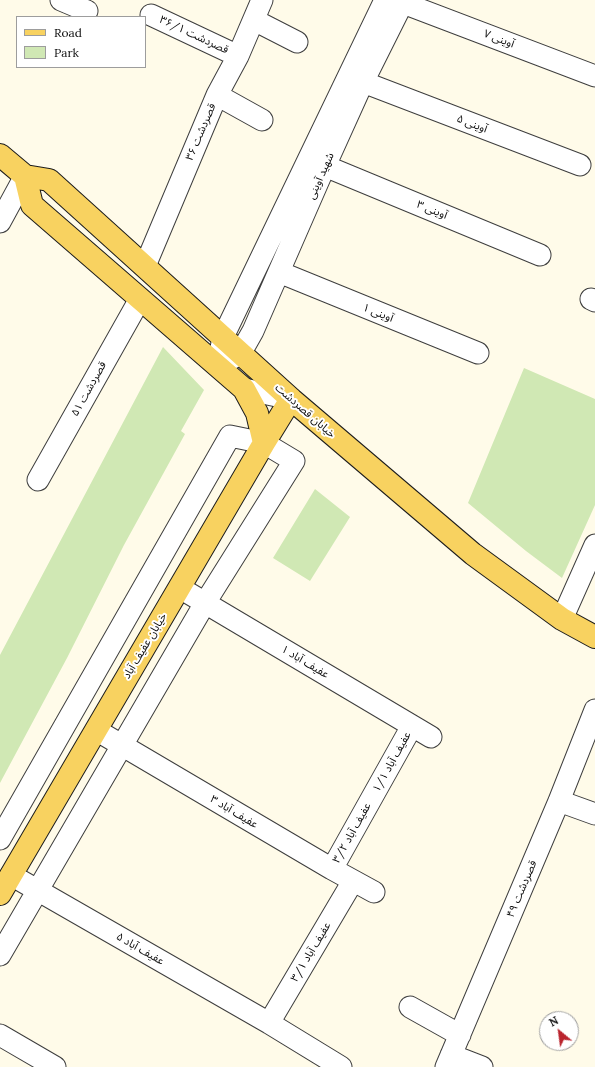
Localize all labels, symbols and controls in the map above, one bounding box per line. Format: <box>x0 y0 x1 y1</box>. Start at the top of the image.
street label: ۳۶/۱ قصردشت <box>157 13 231 57</box>
legend <box>16 16 146 68</box>
text: Road <box>54 25 82 40</box>
street label: ۷ آوینی <box>482 27 516 51</box>
text: Park <box>54 45 79 60</box>
street label: ۳۶ قصردشت <box>183 101 219 163</box>
street label: ۵ آوینی <box>455 112 489 136</box>
street label: شهید آوینی <box>305 151 337 201</box>
street label: ۳ آوینی <box>415 198 449 222</box>
street label: ۱ آوینی <box>361 301 395 325</box>
street label: ۵۱ قصردشت <box>69 359 109 419</box>
street label: خیابان قصردشت <box>272 381 338 441</box>
street label: خیابان عفیف آباد <box>120 611 170 681</box>
street label: عفیف آباد ۱ <box>279 643 331 681</box>
street label: عفیف آباد ۱/۱ <box>370 729 414 795</box>
street label: عفیف آباد ۳ <box>208 793 260 831</box>
street label: عفیف آباد ۳/۲ <box>330 800 374 866</box>
street label: قصردشت ۴۹ <box>504 858 540 920</box>
street label: عفیف آباد ۳/۱ <box>288 920 334 984</box>
street label: عفیف آباد ۵ <box>114 930 166 968</box>
north arrow <box>539 1011 579 1051</box>
text: N <box>547 1013 561 1030</box>

